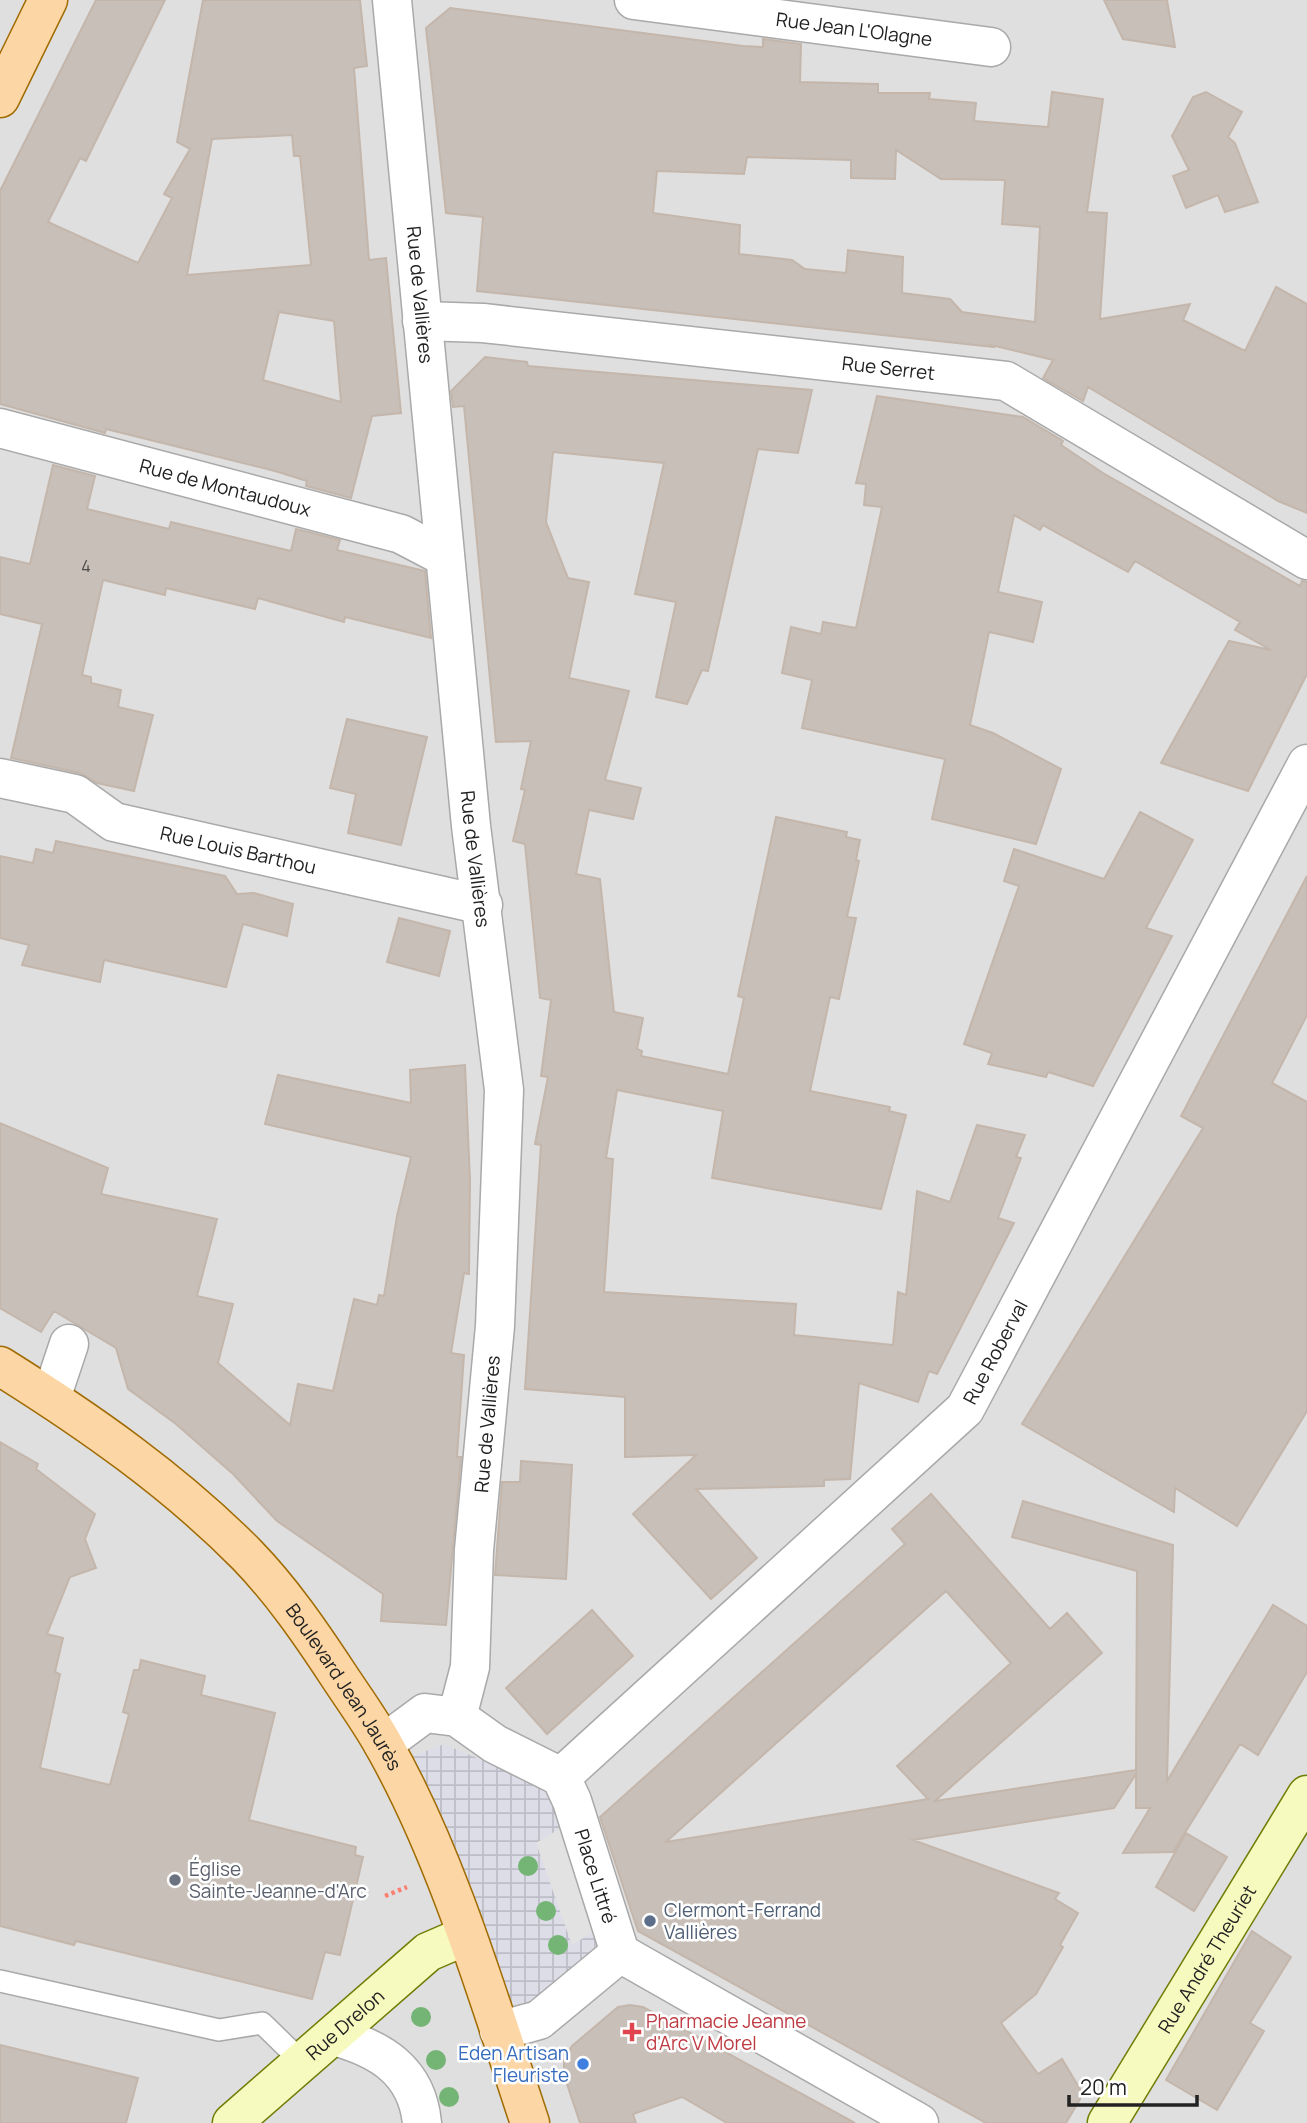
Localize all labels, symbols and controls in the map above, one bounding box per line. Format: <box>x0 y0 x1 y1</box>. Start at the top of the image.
street label: Rue Jean L'Olagne <box>774 6 934 52</box>
street label: Rue de Vallières <box>401 225 440 364</box>
street label: Rue Serret <box>841 350 936 386</box>
street label: Rue de Montaudoux <box>137 452 314 523</box>
house number: 4 <box>81 555 91 577</box>
street label: Rue de Vallières <box>455 789 497 929</box>
street label: Rue Louis Barthou <box>158 820 319 880</box>
street label: Rue Roberval <box>957 1295 1034 1409</box>
street label: Rue de Vallières <box>468 1354 506 1494</box>
street label: Boulevard Jean Jaurès <box>280 1598 408 1775</box>
street label: Place Littré <box>569 1826 623 1927</box>
place label: Église Sainte-Jeanne-d'Arc <box>189 1856 367 1904</box>
marker: Église Sainte-Jeanne-d'Arc <box>167 1872 183 1888</box>
street label: Rue André Theuriet <box>1152 1880 1262 2038</box>
place label: Clermont-Ferrand Vallières <box>664 1897 821 1945</box>
marker: Clermont-Ferrand Vallières <box>642 1913 658 1929</box>
street label: Rue Drelon <box>300 1983 390 2066</box>
place label: Pharmacie Jeanne d'Arc V Morel <box>646 2008 806 2056</box>
marker: Pharmacie Jeanne d'Arc V Morel <box>624 2024 640 2040</box>
place label: Eden Artisan Fleuriste <box>458 2040 569 2088</box>
marker: Eden Artisan Fleuriste <box>575 2056 591 2072</box>
scale bar <box>1069 2064 1197 2108</box>
text: 20 m <box>1080 2073 1127 2101</box>

